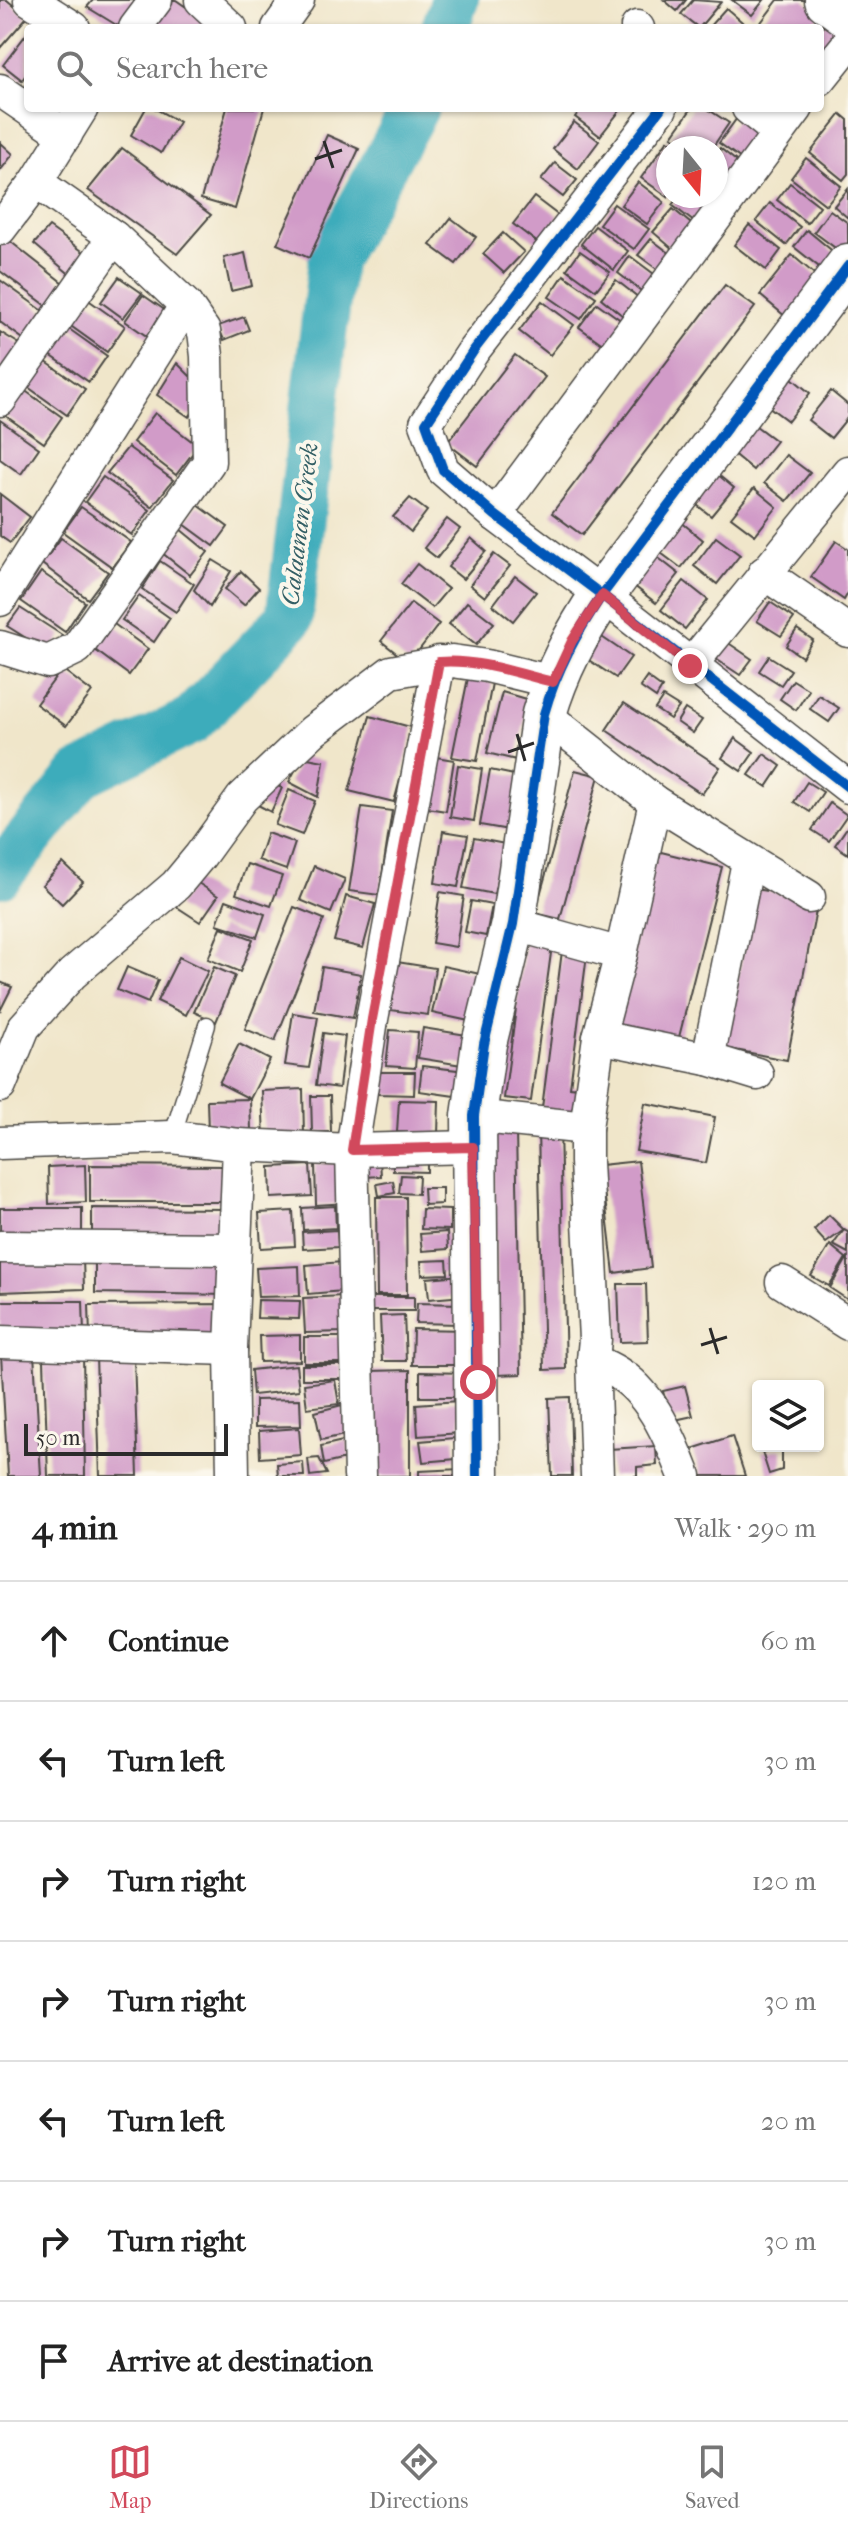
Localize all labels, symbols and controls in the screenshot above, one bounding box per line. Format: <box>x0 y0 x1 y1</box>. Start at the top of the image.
search box <box>24 24 824 112</box>
icon: search <box>52 46 96 90</box>
text: Search here <box>116 51 268 86</box>
north arrow <box>656 136 728 208</box>
water label: Calaanan Creek <box>276 441 324 607</box>
route end <box>672 648 708 684</box>
route start <box>460 1364 496 1400</box>
map controls <box>752 1380 824 1452</box>
button: layers <box>752 1380 824 1452</box>
scale bar <box>24 1420 228 1456</box>
text: 50 m <box>36 1425 81 1451</box>
text: 4 min <box>32 1508 117 1548</box>
text: Walk · 290 m <box>675 1513 816 1544</box>
icon: ahead <box>32 1619 76 1663</box>
text: Continue <box>108 1624 229 1659</box>
text: 60 m <box>760 1626 816 1657</box>
icon: left <box>32 1739 76 1783</box>
text: Turn left <box>108 1744 225 1779</box>
text: 30 m <box>764 1746 816 1777</box>
icon: right <box>32 1859 76 1903</box>
text: Turn right <box>108 1864 246 1899</box>
text: 120 m <box>752 1866 816 1897</box>
icon: right <box>32 1979 76 2023</box>
text: Turn right <box>108 1984 246 2019</box>
text: 30 m <box>764 1986 816 2017</box>
icon: left <box>32 2099 76 2143</box>
text: Turn left <box>108 2104 225 2139</box>
text: 20 m <box>761 2106 816 2137</box>
icon: right <box>32 2219 76 2263</box>
text: Turn right <box>108 2224 246 2259</box>
text: 30 m <box>764 2226 816 2257</box>
icon: arrive <box>32 2339 76 2383</box>
text: Arrive at destination <box>108 2344 373 2379</box>
tab: Map <box>108 2440 152 2514</box>
tab: Directions <box>369 2440 468 2514</box>
tab: Saved <box>685 2440 740 2514</box>

